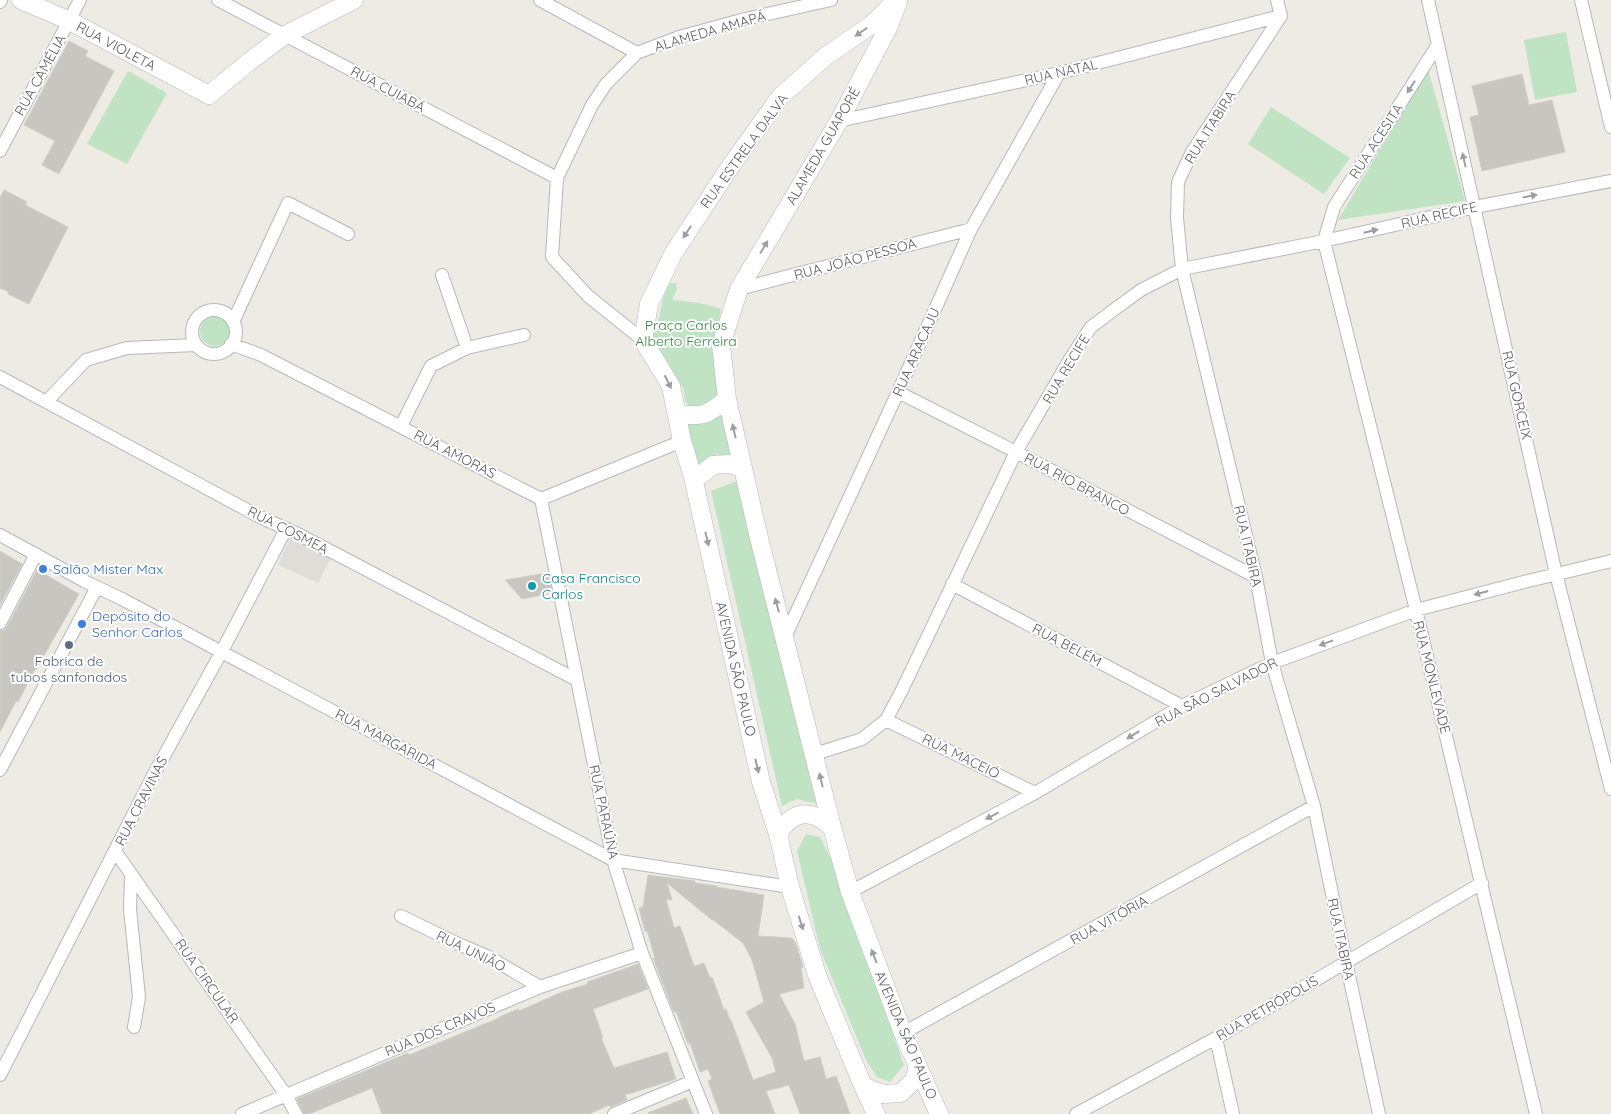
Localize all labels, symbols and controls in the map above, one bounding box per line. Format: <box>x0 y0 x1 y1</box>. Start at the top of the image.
street label: ALAMEDA AMAPÁ <box>652 6 768 56</box>
street label: RUA VIOLETA <box>73 17 159 75</box>
one-way arrow <box>854 27 867 37</box>
street label: RUA CAMÉLIA <box>10 31 70 119</box>
street label: RUA NATAL <box>1023 55 1100 89</box>
street label: RUA CUIABÁ <box>348 62 428 116</box>
one-way arrow <box>1406 80 1416 93</box>
street label: ALAMEDA GUAPORÉ <box>782 84 864 208</box>
street label: RUA ITABIRA <box>1180 87 1240 167</box>
street label: RUA ESTRELA DALVA <box>696 90 792 212</box>
street label: RUA ACESITA <box>1345 100 1407 182</box>
one-way arrow <box>1460 152 1468 167</box>
one-way arrow <box>1522 192 1538 200</box>
street label: RUA RECIFE <box>1399 197 1479 233</box>
one-way arrow <box>682 225 692 239</box>
one-way arrow <box>1364 226 1380 234</box>
street label: RUA JOÃO PESSOA <box>792 234 918 284</box>
one-way arrow <box>760 240 769 253</box>
street label: RUA ARACAJU <box>888 305 944 399</box>
park label: Praça Carlos Alberto Ferreira <box>635 316 737 350</box>
street label: RUA RECIFE <box>1038 331 1094 407</box>
street label: RUA GORCEIX <box>1498 349 1536 442</box>
one-way arrow <box>664 375 672 389</box>
one-way arrow <box>730 423 738 438</box>
street label: RUA AMORAS <box>411 426 499 482</box>
street label: RUA RIO BRANCO <box>1021 449 1133 520</box>
street label: RUA COSMEA <box>245 502 331 558</box>
street label: RUA ITABIRA <box>1230 503 1266 589</box>
one-way arrow <box>703 532 711 547</box>
place label: Salão Mister Max <box>53 560 163 578</box>
marker: Salão Mister Max <box>37 563 49 575</box>
place label: Casa Francisco Carlos <box>542 569 641 603</box>
marker: Casa Francisco Carlos <box>526 580 538 592</box>
one-way arrow <box>1473 589 1489 597</box>
one-way arrow <box>772 598 780 613</box>
street label: AVENIDA SÃO PAULO <box>712 600 760 738</box>
place label: Depósito do Senhor Carlos <box>92 607 183 641</box>
marker: Depósito do Senhor Carlos <box>76 618 88 630</box>
street label: RUA BELÉM <box>1029 619 1105 671</box>
street label: RUA MONLEVADE <box>1409 619 1455 735</box>
marker: Fabrica de tubos sanfonados <box>63 639 75 651</box>
one-way arrow <box>1319 640 1334 647</box>
place label: Fabrica de tubos sanfonados <box>11 652 127 686</box>
street label: RUA SÃO SALVADOR <box>1152 653 1280 731</box>
street label: RUA MARGARIDA <box>332 705 440 773</box>
street label: RUA MACEIÓ <box>919 730 1003 783</box>
one-way arrow <box>1126 731 1139 740</box>
street label: RUA CRAVINAS <box>111 753 171 849</box>
one-way arrow <box>754 759 762 775</box>
street label: RUA PARAÚNA <box>585 763 623 861</box>
one-way arrow <box>817 772 825 788</box>
one-way arrow <box>985 812 999 820</box>
street label: RUA VITÓRIA <box>1067 891 1151 949</box>
street label: RUA ITABIRA <box>1324 896 1358 982</box>
one-way arrow <box>798 915 805 930</box>
street label: RUA UNIÃO <box>433 926 509 976</box>
street label: RUA CIRCULAR <box>171 935 243 1027</box>
one-way arrow <box>870 948 878 963</box>
street label: AVENIDA SÃO PAULO <box>871 968 941 1102</box>
street label: RUA PETRÓPOLIS <box>1213 971 1321 1044</box>
street label: RUA DOS CRAVOS <box>382 998 498 1060</box>

